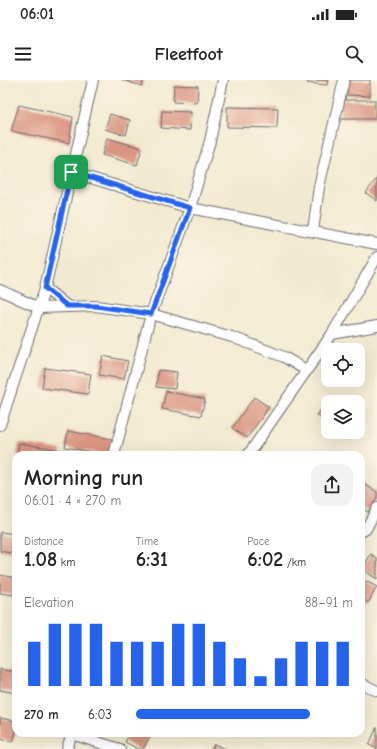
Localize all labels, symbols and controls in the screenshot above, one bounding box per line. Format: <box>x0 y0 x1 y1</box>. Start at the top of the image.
text: 06:01 <box>20 5 54 23</box>
icon: menu <box>12 43 34 65</box>
icon: search <box>343 43 365 65</box>
text: Fleetfoot <box>154 44 223 65</box>
pin <box>54 155 88 189</box>
icon: arrive <box>60 161 82 183</box>
map controls <box>321 343 365 439</box>
button: locate <box>321 343 365 387</box>
button: layers <box>321 395 365 439</box>
button: share <box>311 464 353 506</box>
text: Morning run <box>24 465 143 491</box>
text: 06:01 · 4 × 270 m <box>24 493 121 508</box>
text: Distance <box>24 535 63 548</box>
text: Time <box>136 535 159 548</box>
text: Pace <box>247 535 270 548</box>
text: 1.08 <box>24 548 57 571</box>
text: 6:31 <box>136 548 168 571</box>
text: 6:02 <box>247 548 283 571</box>
text: km <box>57 556 75 569</box>
text: /km <box>283 556 306 569</box>
text: Elevation <box>24 595 74 610</box>
text: 88–91 m <box>305 595 353 610</box>
text: 270 m <box>24 707 59 722</box>
text: 6:03 <box>88 707 112 722</box>

